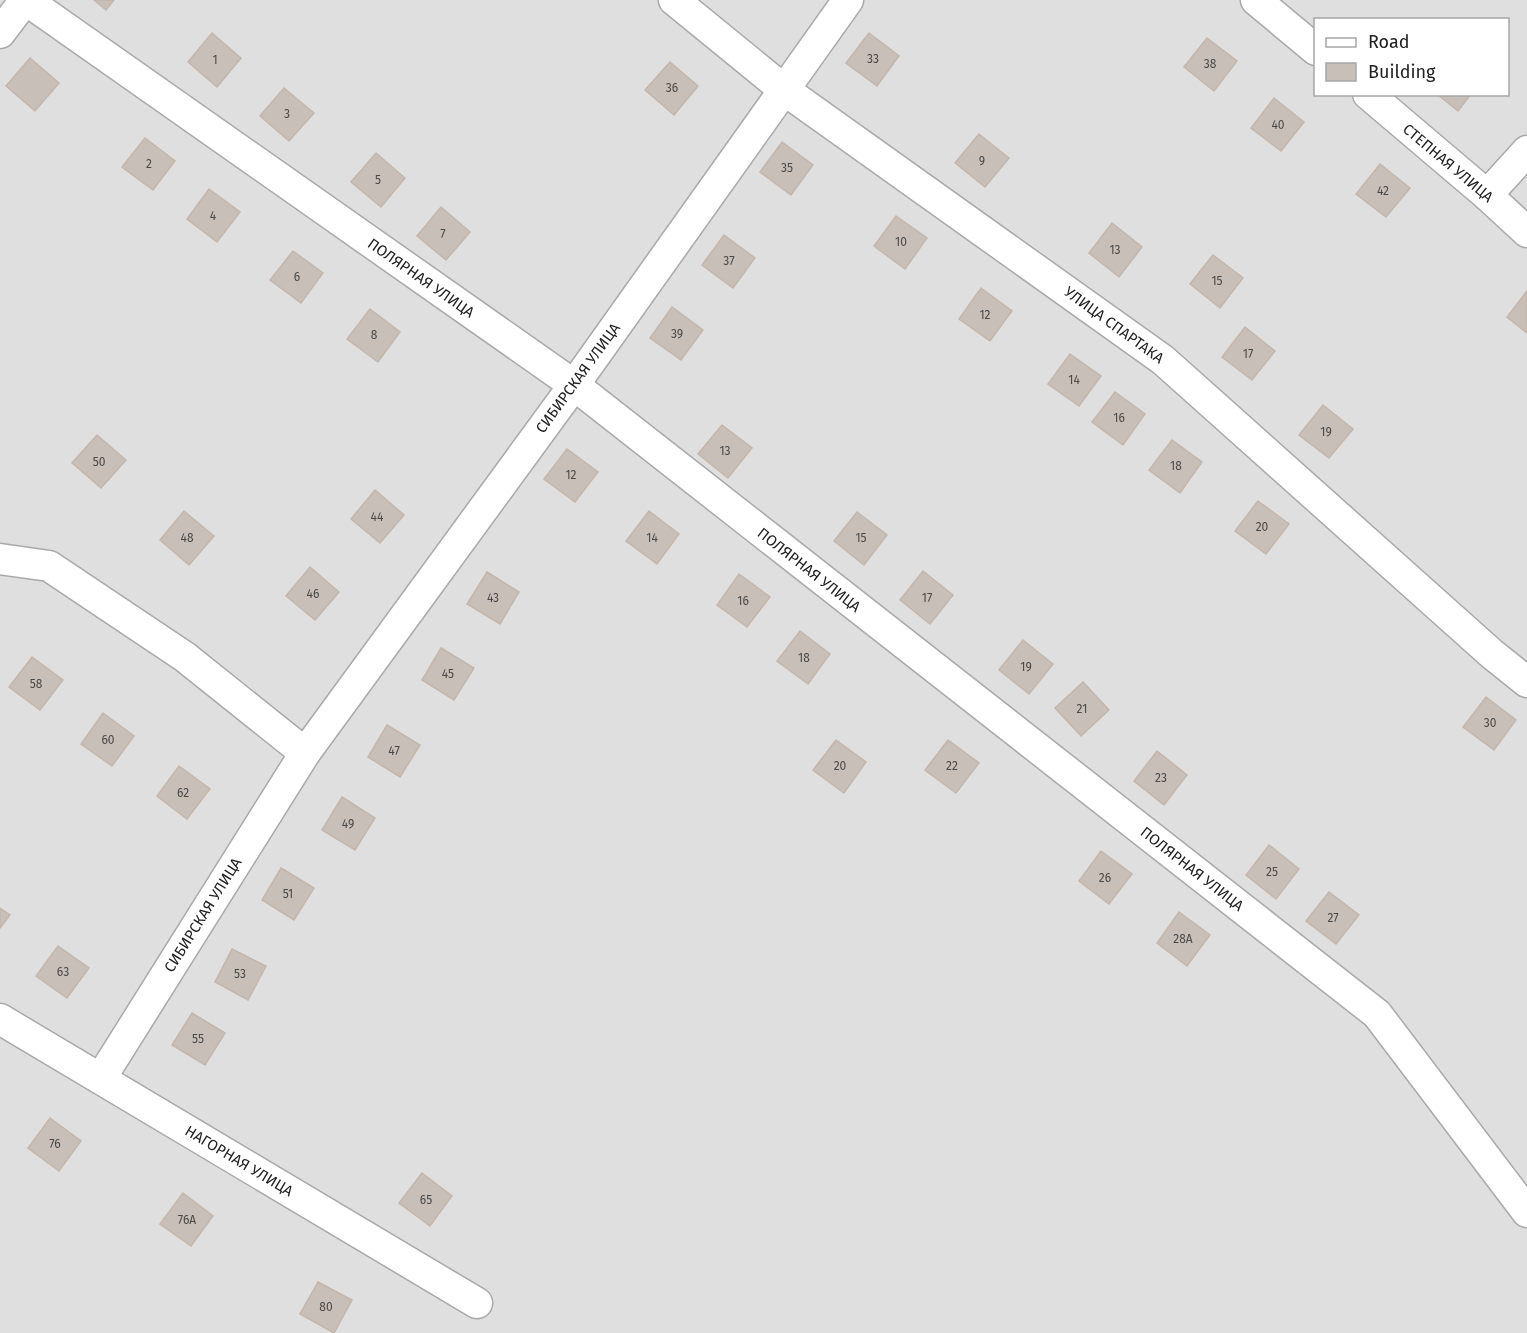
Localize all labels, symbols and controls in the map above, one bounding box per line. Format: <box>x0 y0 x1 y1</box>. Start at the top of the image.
legend <box>1314 18 1509 96</box>
text: Road <box>1368 31 1410 53</box>
house number: 33 <box>867 52 879 66</box>
house number: 1 <box>212 53 218 67</box>
house number: 38 <box>1204 57 1217 71</box>
text: Building <box>1368 61 1436 83</box>
house number: 36 <box>666 81 678 95</box>
house number: 3 <box>284 107 290 121</box>
house number: 40 <box>1271 118 1285 132</box>
street label: СТЕПНАЯ УЛИЦА <box>1399 120 1497 206</box>
house number: 9 <box>979 154 985 168</box>
house number: 2 <box>146 157 152 171</box>
house number: 35 <box>781 161 793 175</box>
house number: 5 <box>375 173 381 187</box>
house number: 42 <box>1377 184 1389 198</box>
house number: 4 <box>210 209 217 223</box>
house number: 7 <box>440 227 446 241</box>
street label: ПОЛЯРНАЯ УЛИЦА <box>364 234 478 322</box>
house number: 10 <box>895 235 907 249</box>
house number: 13 <box>1109 243 1121 257</box>
house number: 37 <box>723 254 735 268</box>
house number: 6 <box>294 270 300 284</box>
house number: 15 <box>1211 274 1223 288</box>
street label: УЛИЦА СПАРТАКА <box>1061 283 1168 367</box>
house number: 12 <box>979 308 991 322</box>
street label: СИБИРСКАЯ УЛИЦА <box>532 319 624 437</box>
house number: 39 <box>671 327 683 341</box>
house number: 8 <box>371 328 378 342</box>
house number: 17 <box>1243 347 1253 361</box>
house number: 14 <box>1068 373 1080 387</box>
house number: 16 <box>1113 411 1125 425</box>
house number: 19 <box>1320 425 1332 439</box>
house number: 13 <box>719 444 731 458</box>
house number: 50 <box>93 455 106 469</box>
house number: 18 <box>1170 459 1182 473</box>
house number: 12 <box>565 468 577 482</box>
house number: 44 <box>371 510 384 524</box>
house number: 20 <box>1256 520 1269 534</box>
street label: ПОЛЯРНАЯ УЛИЦА <box>754 524 865 616</box>
house number: 48 <box>181 531 194 545</box>
house number: 14 <box>646 531 658 545</box>
house number: 15 <box>855 531 867 545</box>
house number: 46 <box>307 587 319 601</box>
house number: 43 <box>487 591 499 605</box>
house number: 17 <box>922 591 932 605</box>
house number: 16 <box>737 594 749 608</box>
house number: 18 <box>798 651 810 665</box>
house number: 19 <box>1020 660 1032 674</box>
house number: 45 <box>442 667 454 681</box>
house number: 58 <box>30 677 43 691</box>
house number: 21 <box>1077 702 1087 716</box>
house number: 30 <box>1484 716 1497 730</box>
house number: 60 <box>101 733 115 747</box>
house number: 47 <box>388 744 400 758</box>
house number: 20 <box>834 759 847 773</box>
house number: 22 <box>946 759 958 773</box>
house number: 23 <box>1155 771 1167 785</box>
house number: 62 <box>177 786 189 800</box>
house number: 49 <box>342 817 354 831</box>
street label: ПОЛЯРНАЯ УЛИЦА <box>1137 823 1248 915</box>
street label: СИБИРСКАЯ УЛИЦА <box>160 854 246 976</box>
house number: 25 <box>1266 865 1278 879</box>
house number: 26 <box>1099 871 1111 885</box>
house number: 51 <box>283 887 293 901</box>
house number: 27 <box>1327 911 1339 925</box>
house number: 28А <box>1173 932 1193 946</box>
house number: 63 <box>57 965 69 979</box>
house number: 53 <box>234 967 246 981</box>
house number: 55 <box>192 1032 204 1046</box>
street label: НАГОРНАЯ УЛИЦА <box>182 1122 297 1201</box>
house number: 76 <box>49 1137 61 1151</box>
house number: 65 <box>420 1193 432 1207</box>
house number: 76А <box>178 1213 196 1227</box>
house number: 80 <box>319 1300 333 1314</box>

